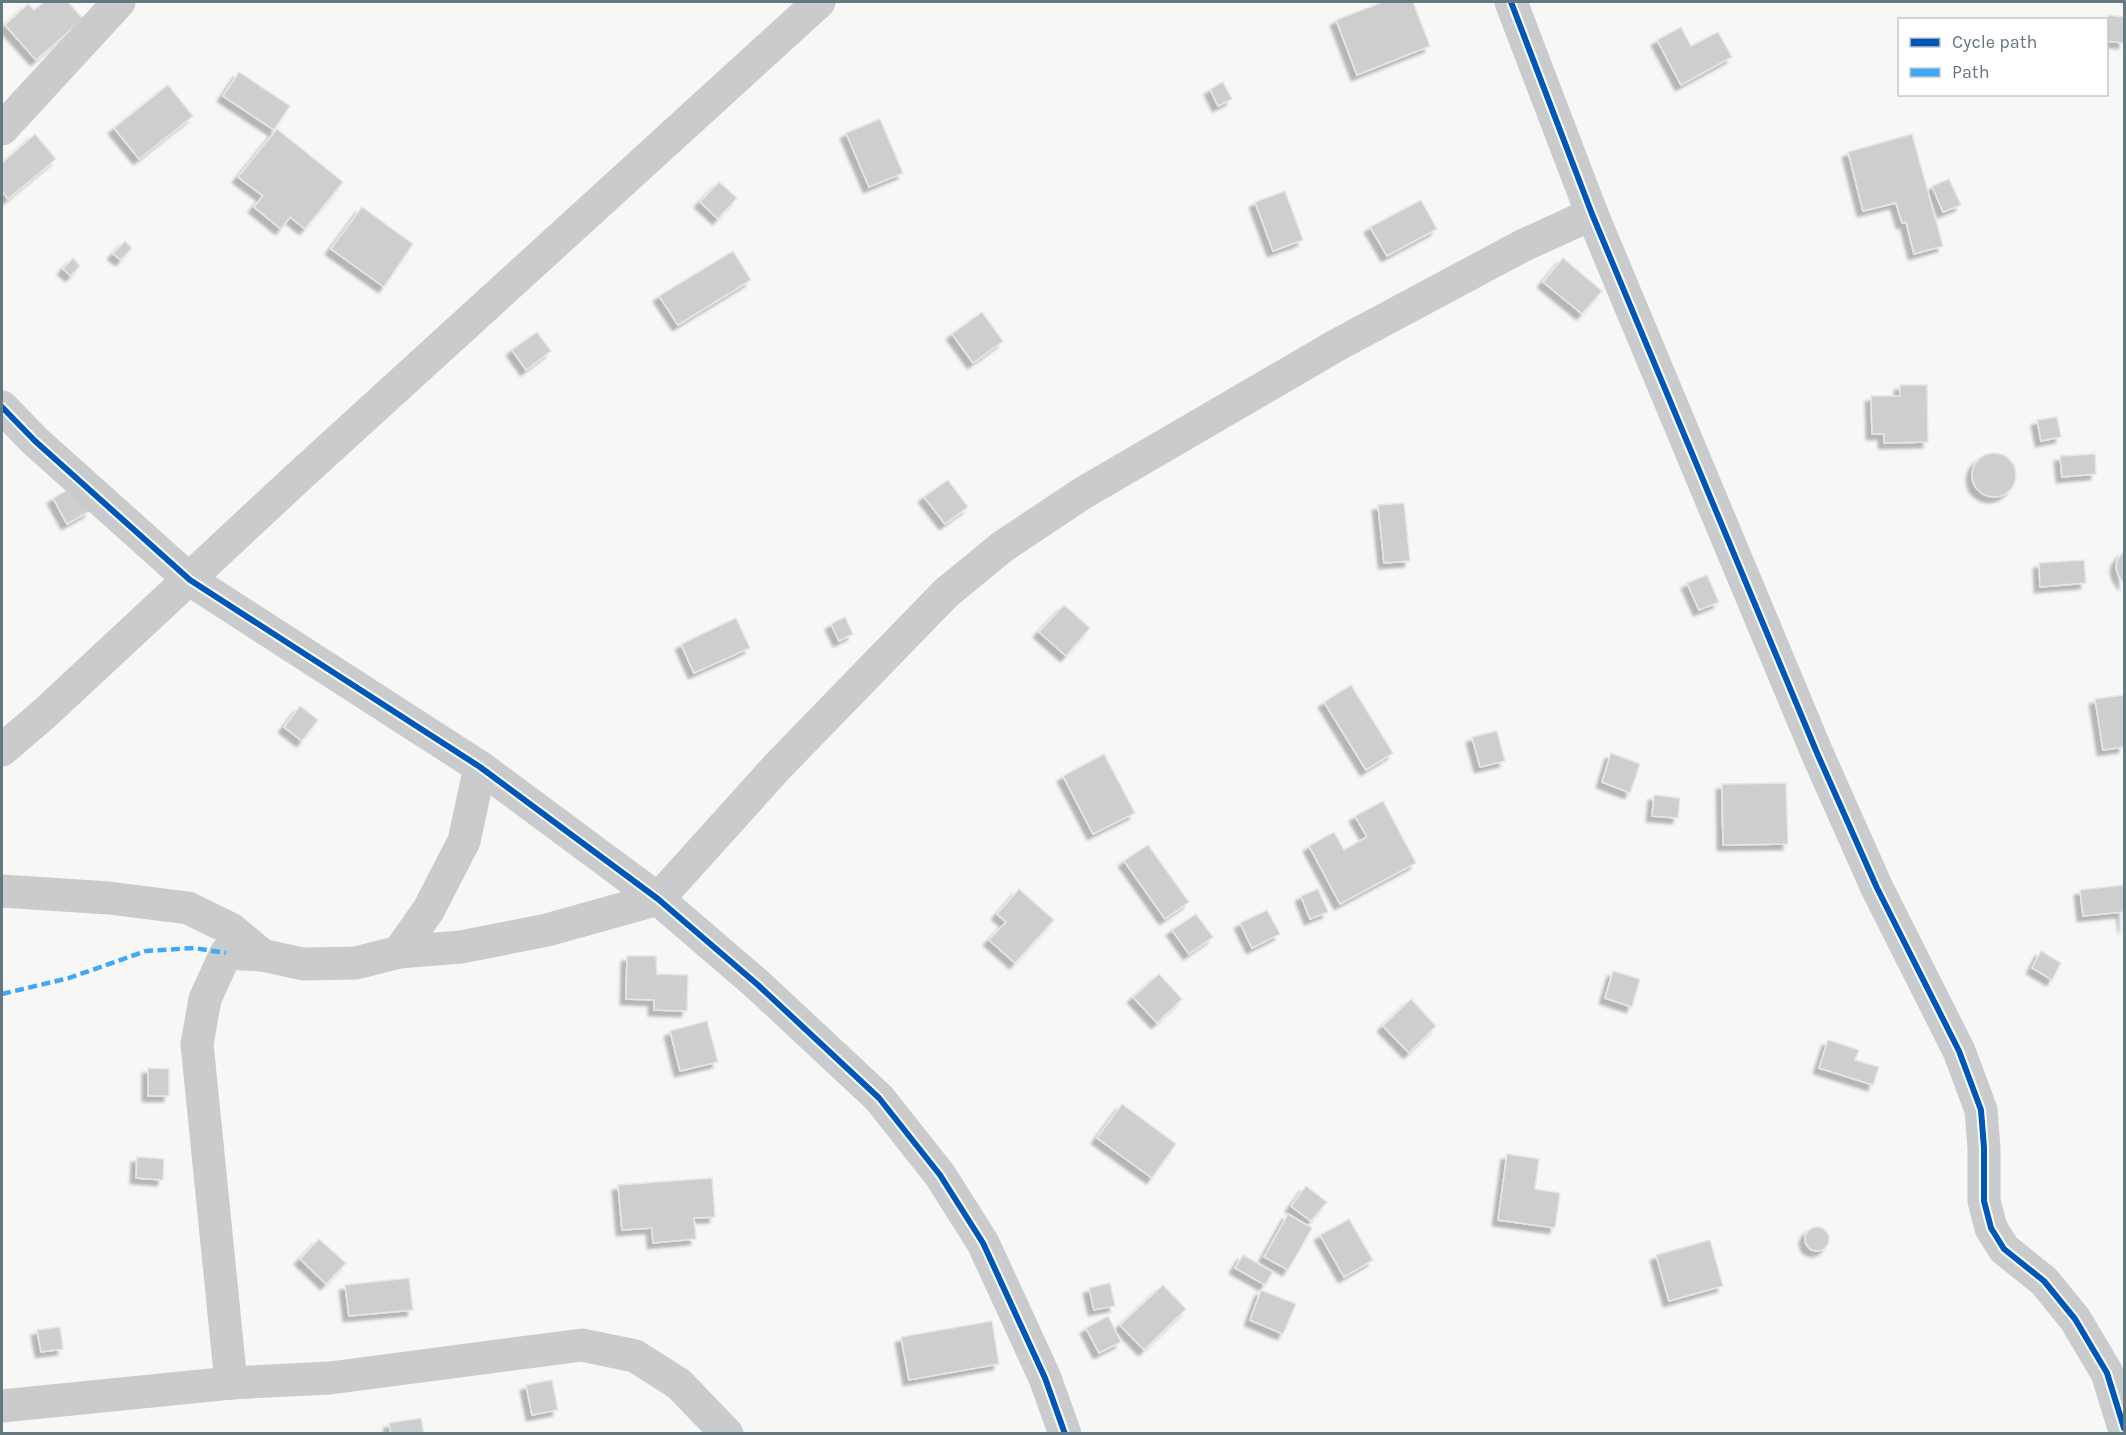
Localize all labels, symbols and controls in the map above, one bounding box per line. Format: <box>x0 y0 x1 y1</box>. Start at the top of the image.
legend <box>1898 18 2108 96</box>
text: Cycle path <box>1952 31 2037 53</box>
text: Path <box>1952 61 1990 83</box>

